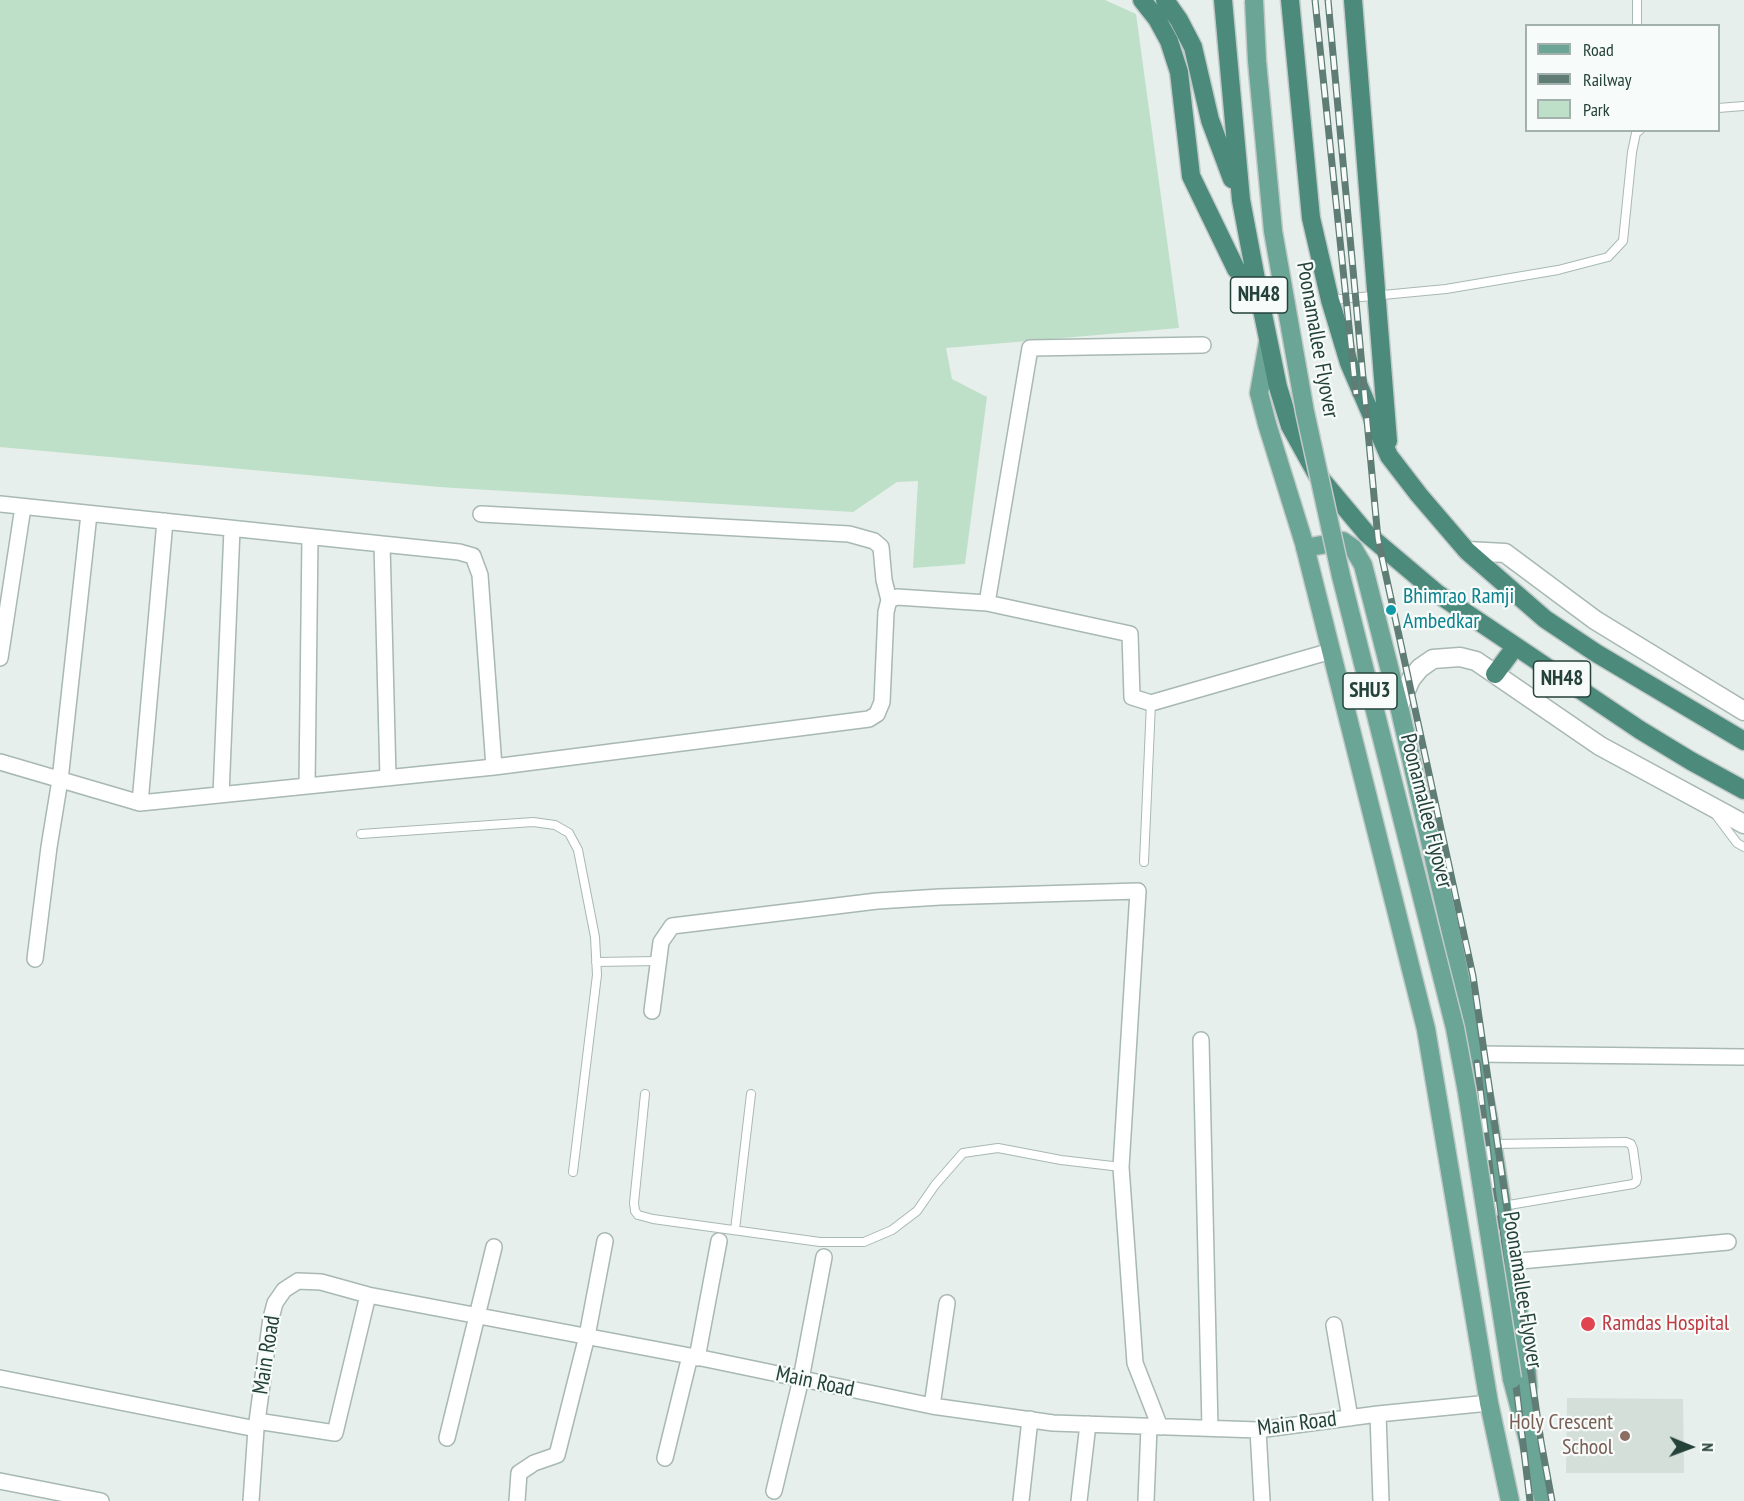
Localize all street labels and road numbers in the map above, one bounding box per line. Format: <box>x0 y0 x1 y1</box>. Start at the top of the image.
street label: Poonamallee Flyover <box>1290 260 1344 420</box>
road number: NH48 <box>1230 277 1288 313</box>
road number: NH48 <box>1534 661 1590 697</box>
road number: SHU3 <box>1343 673 1397 709</box>
street label: Poonamallee Flyover <box>1394 731 1458 891</box>
street label: Poonamallee Flyover <box>1497 1210 1547 1370</box>
street label: Main Road <box>248 1314 286 1396</box>
street label: Main Road <box>773 1361 857 1403</box>
street label: Main Road <box>1256 1406 1338 1442</box>

